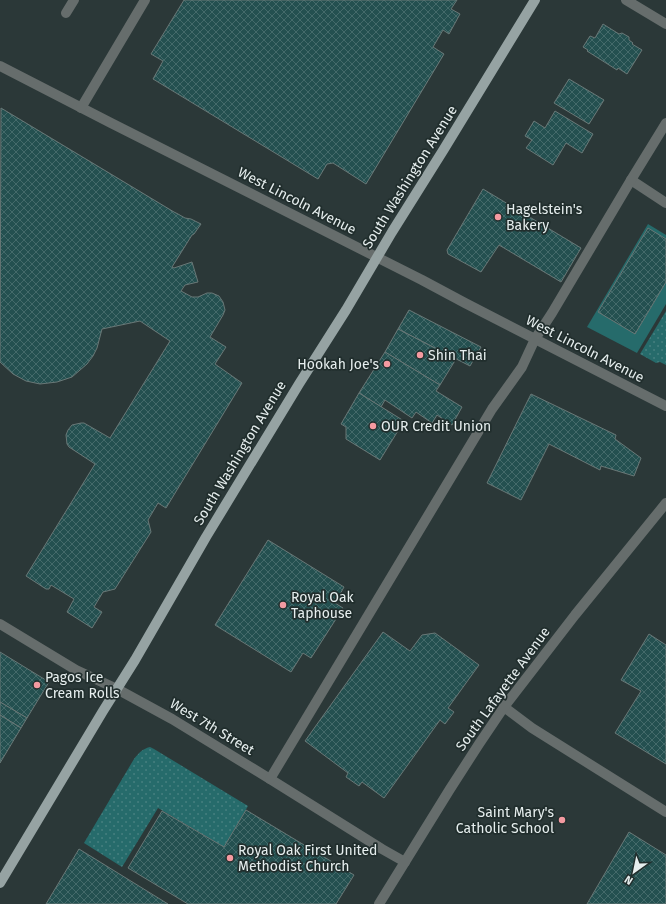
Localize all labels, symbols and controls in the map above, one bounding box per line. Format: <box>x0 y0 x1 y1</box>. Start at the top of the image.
street label: South Washington Avenue <box>359 102 461 252</box>
street label: West Lincoln Avenue <box>235 164 359 238</box>
place label: Hagelstein's Bakery <box>506 201 583 234</box>
marker: Hagelstein's Bakery <box>493 212 503 222</box>
street label: West Lincoln Avenue <box>523 312 647 386</box>
place label: Shin Thai <box>428 347 487 364</box>
marker: Shin Thai <box>415 350 425 360</box>
place label: Hookah Joe's <box>297 356 379 373</box>
marker: Hookah Joe's <box>382 359 392 369</box>
street label: South Washington Avenue <box>190 378 290 528</box>
place label: OUR Credit Union <box>381 418 491 435</box>
marker: OUR Credit Union <box>368 421 378 431</box>
place label: Royal Oak Taphouse <box>291 589 354 622</box>
marker: Royal Oak Taphouse <box>278 600 288 610</box>
street label: South Lafayette Avenue <box>452 624 554 754</box>
place label: Pagos Ice Cream Rolls <box>45 669 120 702</box>
marker: Pagos Ice Cream Rolls <box>32 680 42 690</box>
street label: West 7th Street <box>167 695 258 759</box>
place label: Saint Mary's Catholic School <box>456 804 554 837</box>
marker: Saint Mary's Catholic School <box>557 815 567 825</box>
place label: Royal Oak First United Methodist Church <box>238 842 377 875</box>
north arrow <box>614 852 654 892</box>
marker: Royal Oak First United Methodist Church <box>225 853 235 863</box>
text: N <box>622 873 635 887</box>

